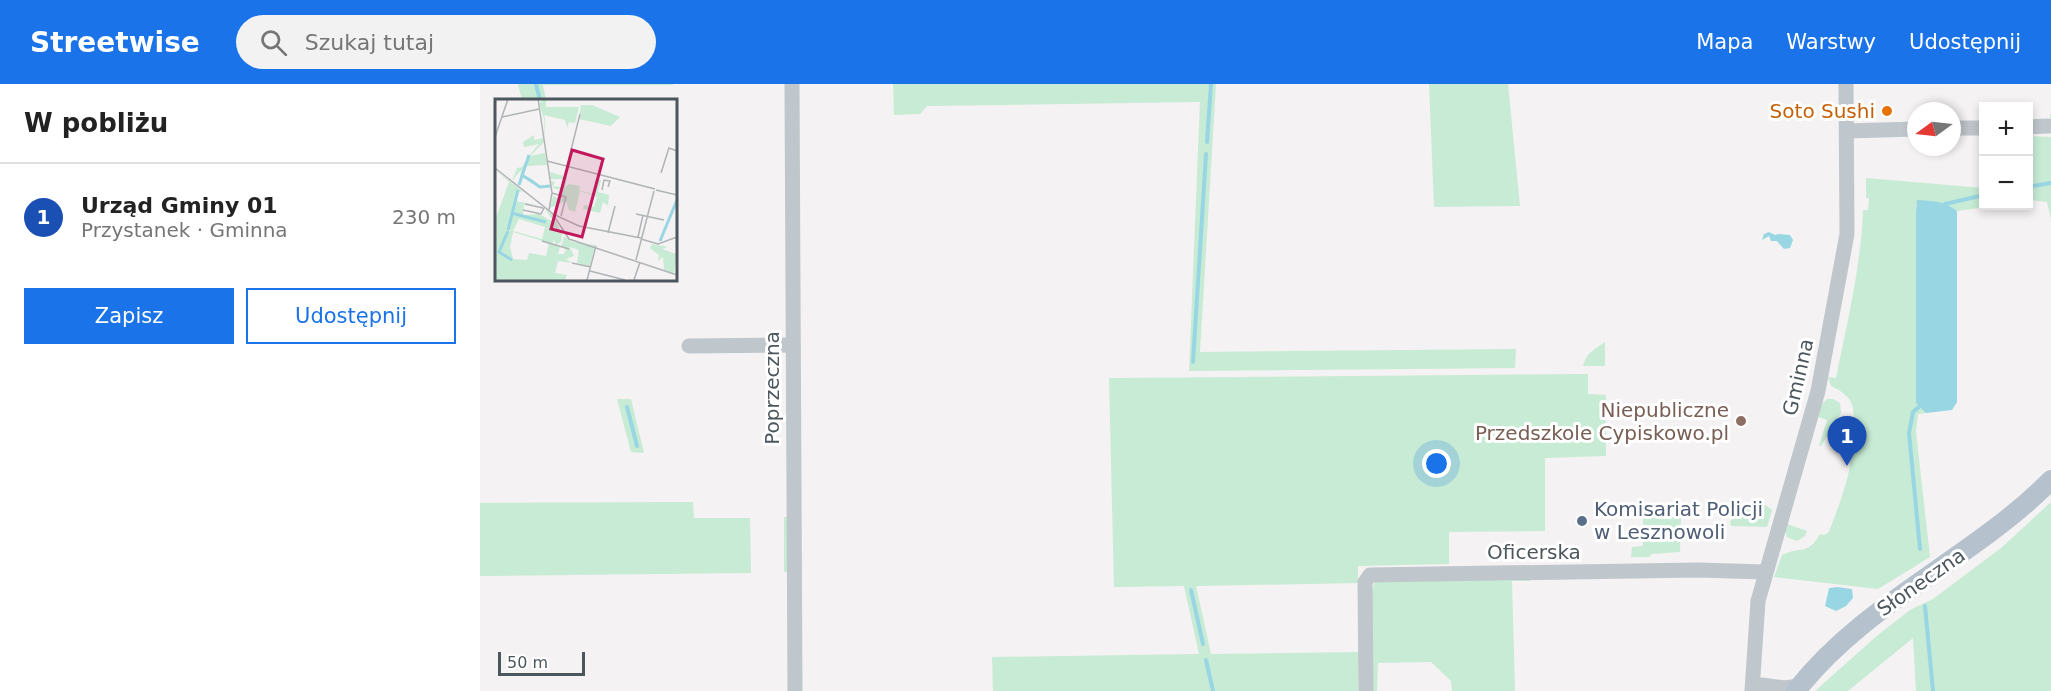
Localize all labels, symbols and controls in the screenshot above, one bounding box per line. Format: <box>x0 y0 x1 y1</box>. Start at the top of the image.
search box <box>236 15 656 69</box>
text: Streetwise <box>30 26 200 59</box>
icon: search <box>257 26 290 59</box>
text: Szukaj tutaj <box>305 30 434 55</box>
text: Mapa <box>1696 30 1753 54</box>
text: Warstwy <box>1786 30 1876 54</box>
text: Udostępnij <box>1909 30 2021 54</box>
inset map <box>495 99 676 280</box>
place label: Soto Sushi <box>1770 99 1875 123</box>
north arrow <box>1907 102 1961 156</box>
map controls <box>1979 102 2033 210</box>
button: + <box>1979 102 2033 156</box>
marker: Soto Sushi <box>1880 104 1894 118</box>
text: W pobliżu <box>24 108 168 138</box>
button: − <box>1979 156 2033 210</box>
text: Urząd Gminy 01 <box>81 193 278 218</box>
text: 1 <box>37 205 50 229</box>
text: 230 m <box>392 205 456 229</box>
text: Przystanek · Gminna <box>81 218 288 242</box>
button: Zapisz <box>24 288 234 344</box>
button: Udostępnij <box>246 288 456 344</box>
street label: Poprzeczna <box>760 331 784 445</box>
street label: Gminna <box>1778 336 1818 418</box>
place label: Niepubliczne Przedszkole Cypiskowo.pl <box>1475 398 1729 445</box>
marker: Niepubliczne Przedszkole Cypiskowo.pl <box>1734 414 1748 428</box>
pin: 1 <box>1828 416 1866 466</box>
your location <box>1422 449 1451 478</box>
place label: Komisariat Policji w Lesznowoli <box>1594 497 1763 544</box>
marker: Komisariat Policji w Lesznowoli <box>1575 514 1589 528</box>
street label: Oficerska <box>1487 540 1581 564</box>
street label: Słoneczna <box>1872 543 1970 621</box>
scale bar <box>498 649 585 676</box>
text: 50 m <box>507 653 548 672</box>

